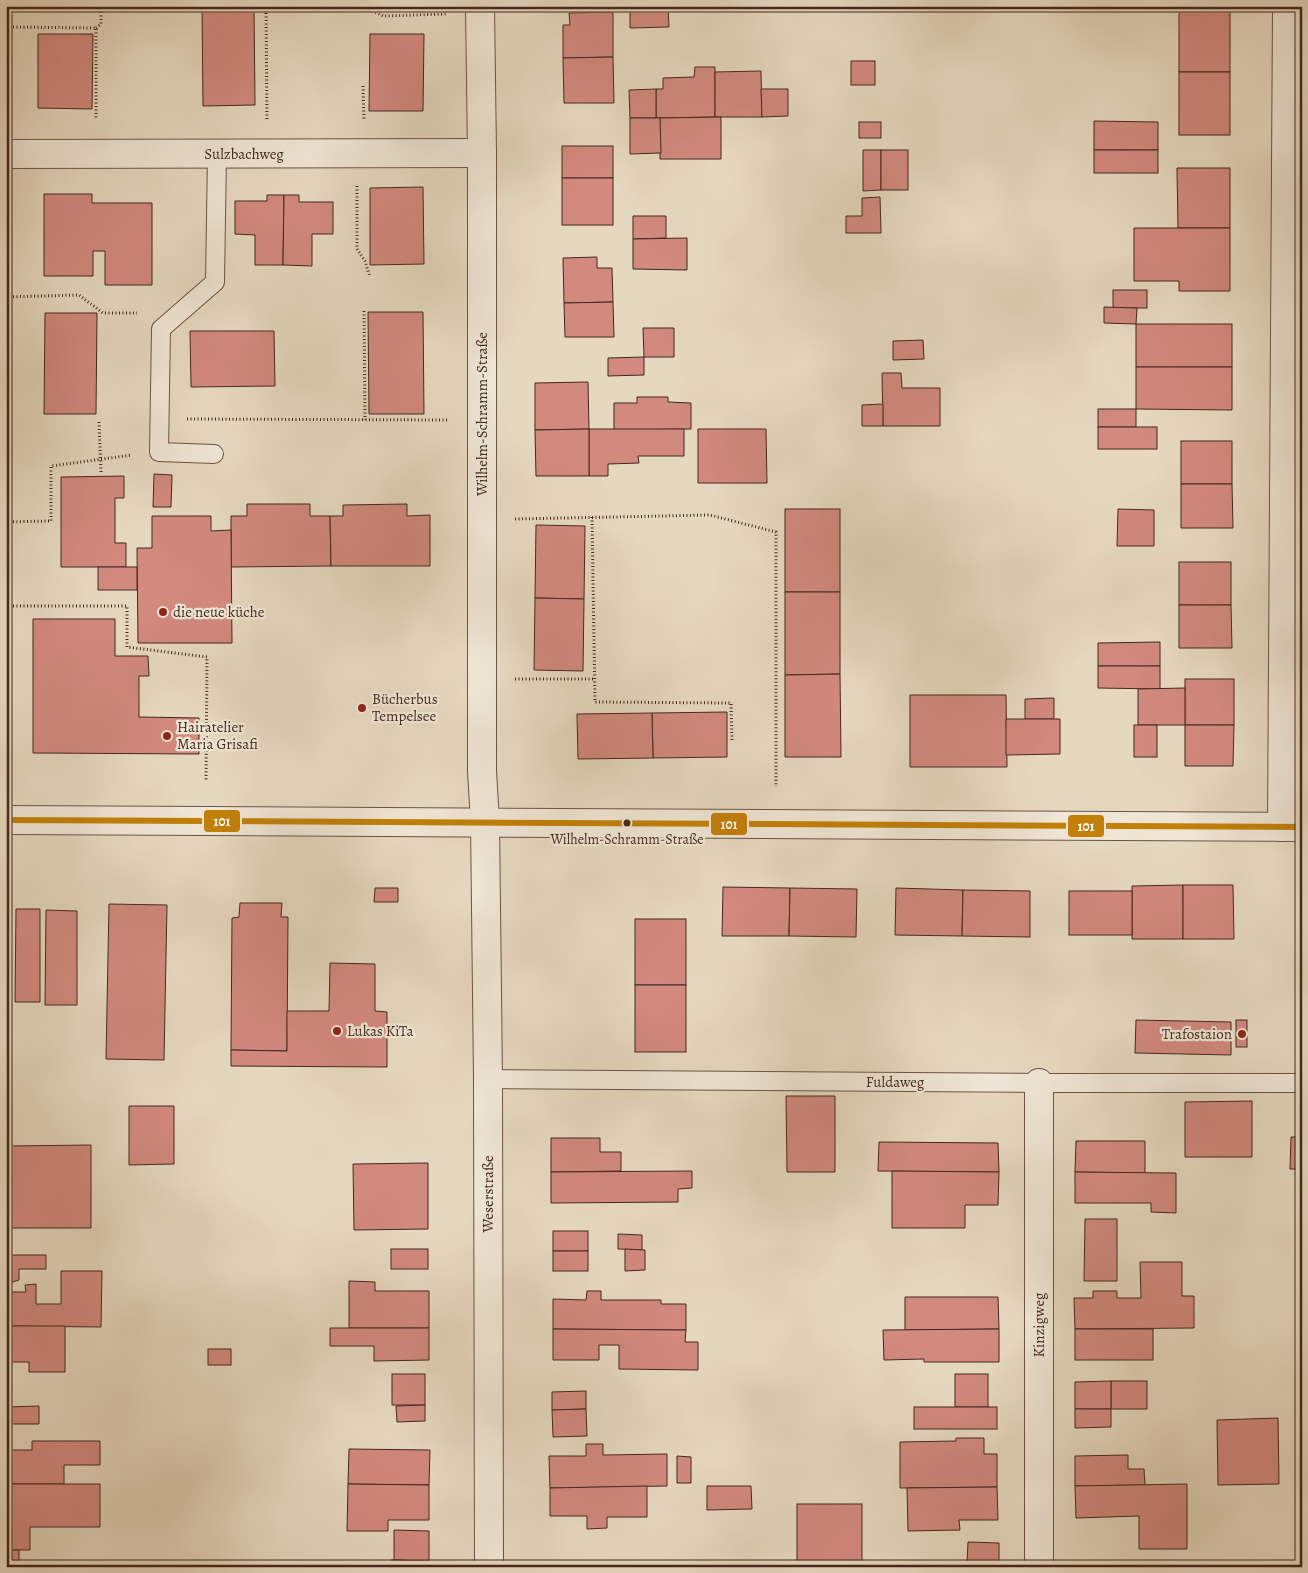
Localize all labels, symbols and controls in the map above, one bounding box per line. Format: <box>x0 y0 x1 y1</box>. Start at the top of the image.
street label: Sulzbachweg <box>204 144 284 164</box>
street label: Wilhelm-Schramm-Straße <box>472 332 492 497</box>
place label: die neue küche <box>173 602 265 622</box>
marker: die neue küche <box>157 606 169 618</box>
place label: Bücherbus Tempelsee <box>372 689 438 726</box>
marker: Bücherbus Tempelsee <box>356 702 368 714</box>
place label: Hairatelier Maria Grisafi <box>177 717 258 754</box>
marker: Hairatelier Maria Grisafi <box>161 730 173 742</box>
line badge: 101 <box>203 809 241 833</box>
text: 101 <box>213 812 231 831</box>
line badge: 101 <box>710 812 748 836</box>
line badge: 101 <box>1067 814 1105 838</box>
text: 101 <box>720 815 738 834</box>
text: 101 <box>1077 817 1095 836</box>
marker: Wilhelm-Schramm-Straße <box>622 818 632 828</box>
place label: Wilhelm-Schramm-Straße <box>549 830 704 849</box>
place label: Lukas KiTa <box>347 1021 414 1041</box>
place label: Trafostaion <box>1162 1024 1232 1044</box>
marker: Lukas KiTa <box>331 1025 343 1037</box>
marker: Trafostaion <box>1236 1028 1248 1040</box>
street label: Fuldaweg <box>866 1072 925 1092</box>
street label: Weserstraße <box>478 1155 498 1234</box>
street label: Kinzigweg <box>1029 1292 1049 1357</box>

